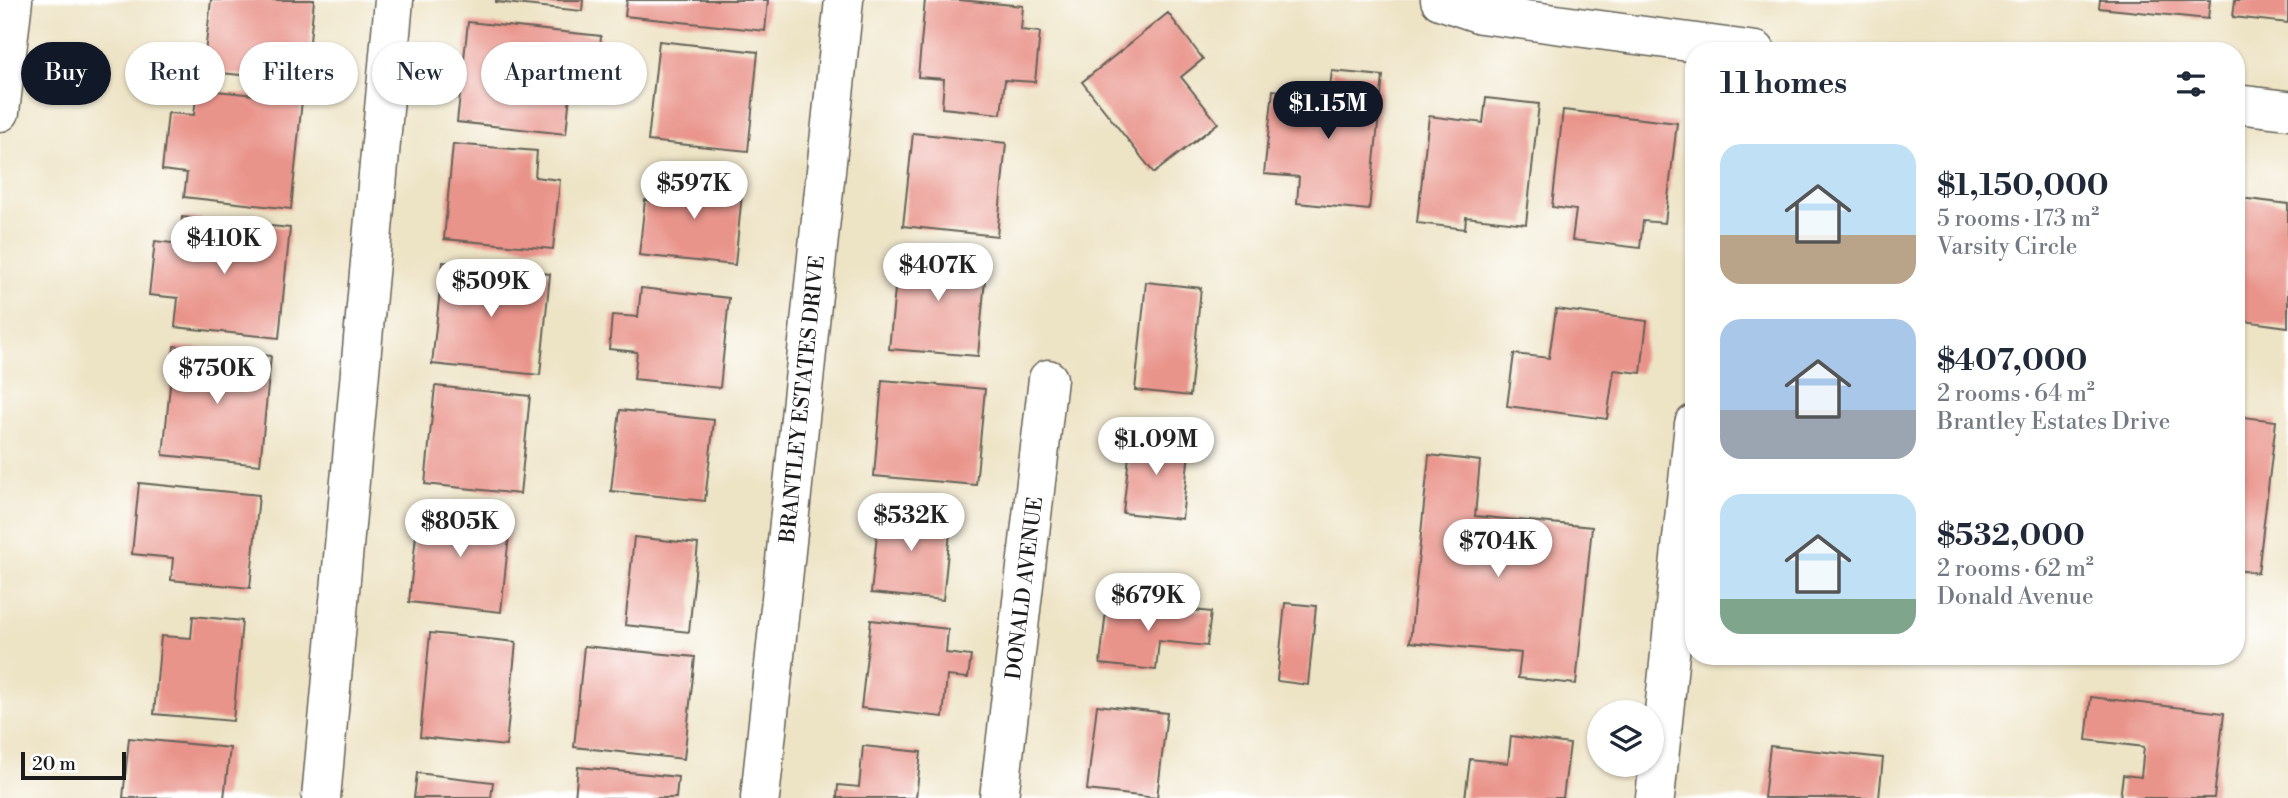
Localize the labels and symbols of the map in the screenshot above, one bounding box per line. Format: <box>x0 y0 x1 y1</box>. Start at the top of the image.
pin: $1.15M <box>1271 82 1385 141</box>
pin: $597K <box>645 162 743 221</box>
pin: $410K <box>175 216 273 276</box>
pin: $407K <box>889 244 987 303</box>
street label: BRANTLEY ESTATES DRIVE <box>775 254 831 545</box>
pin: $509K <box>442 260 540 319</box>
pin: $750K <box>168 346 266 406</box>
pin: $1.09M <box>1099 418 1213 477</box>
pin: $532K <box>862 494 960 553</box>
street label: DONALD AVENUE <box>1001 495 1049 681</box>
pin: $805K <box>411 500 509 559</box>
pin: $704K <box>1449 520 1547 579</box>
pin: $679K <box>1099 574 1197 633</box>
scale bar <box>21 749 126 781</box>

